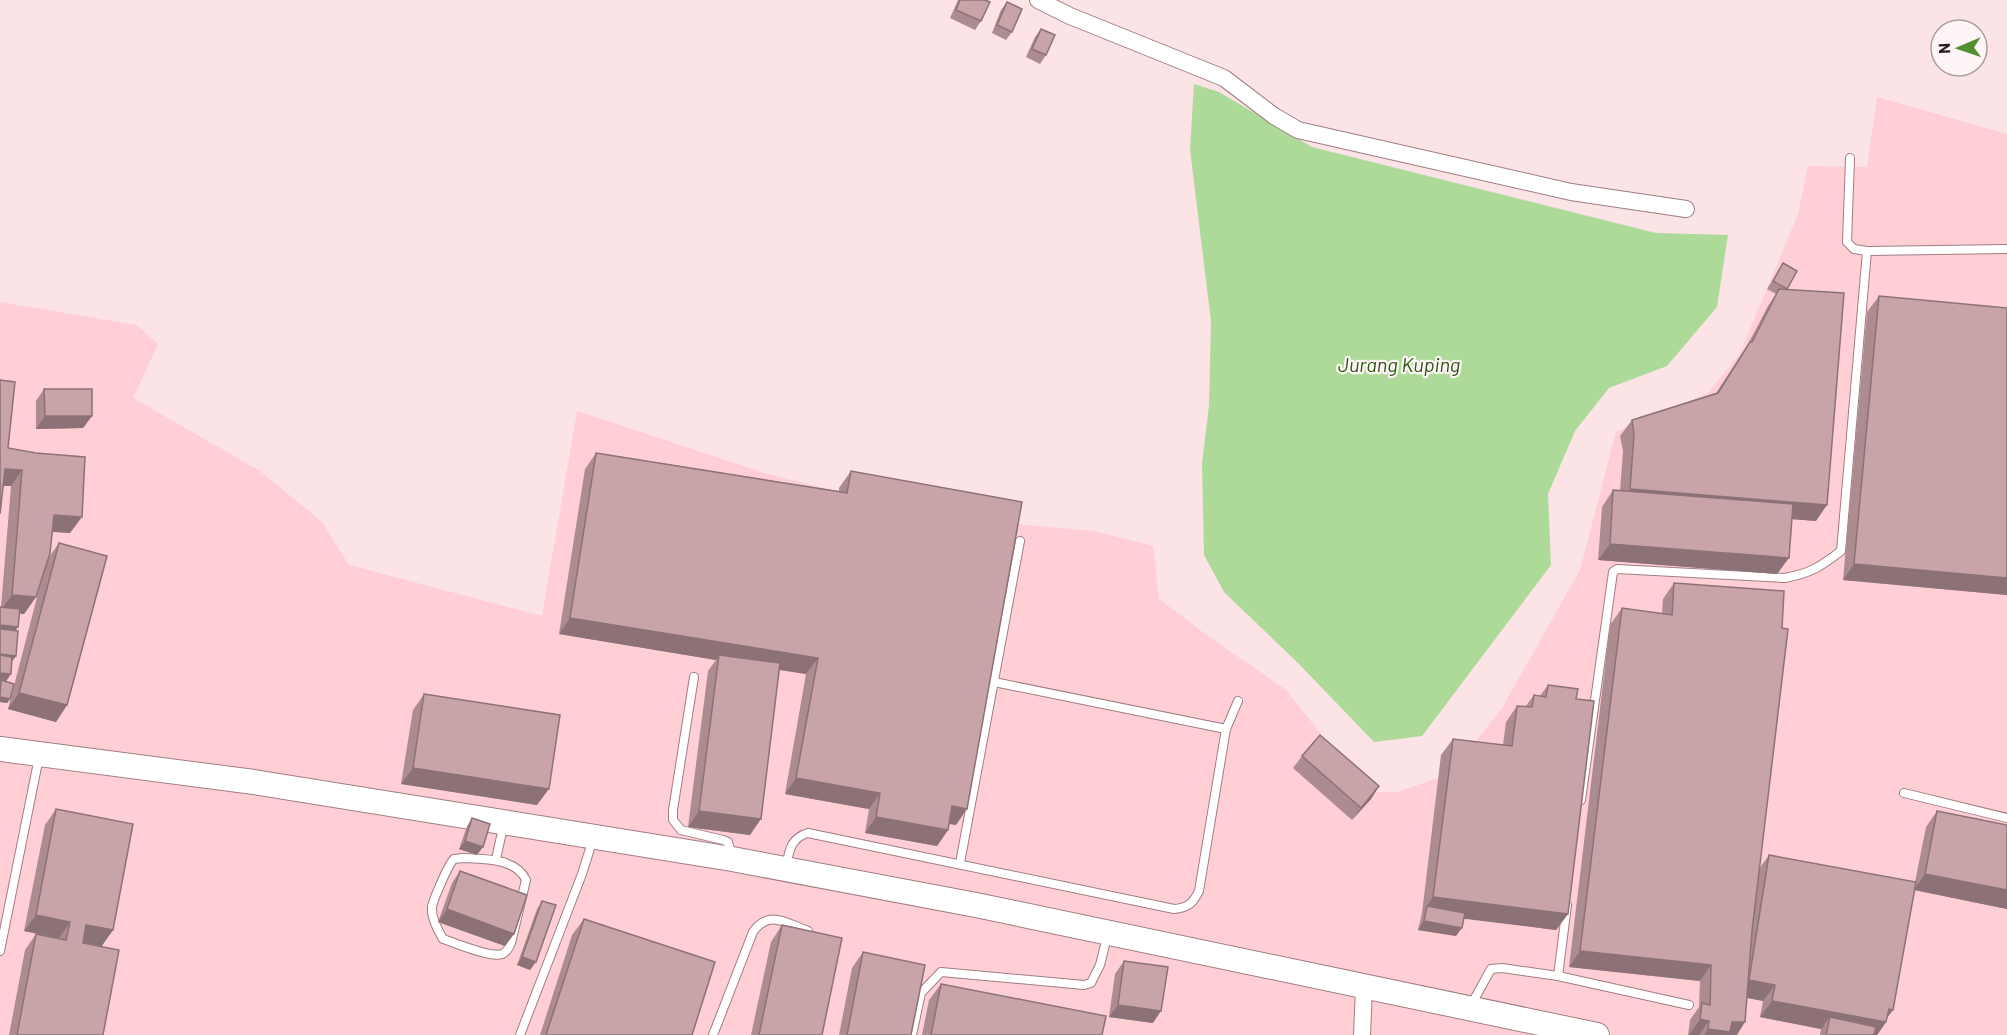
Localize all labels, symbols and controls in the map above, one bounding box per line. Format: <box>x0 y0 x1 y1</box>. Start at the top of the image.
north arrow <box>1929 18 1989 78</box>
text: N <box>1934 43 1953 54</box>
water label: Jurang Kuping <box>1338 352 1460 376</box>

